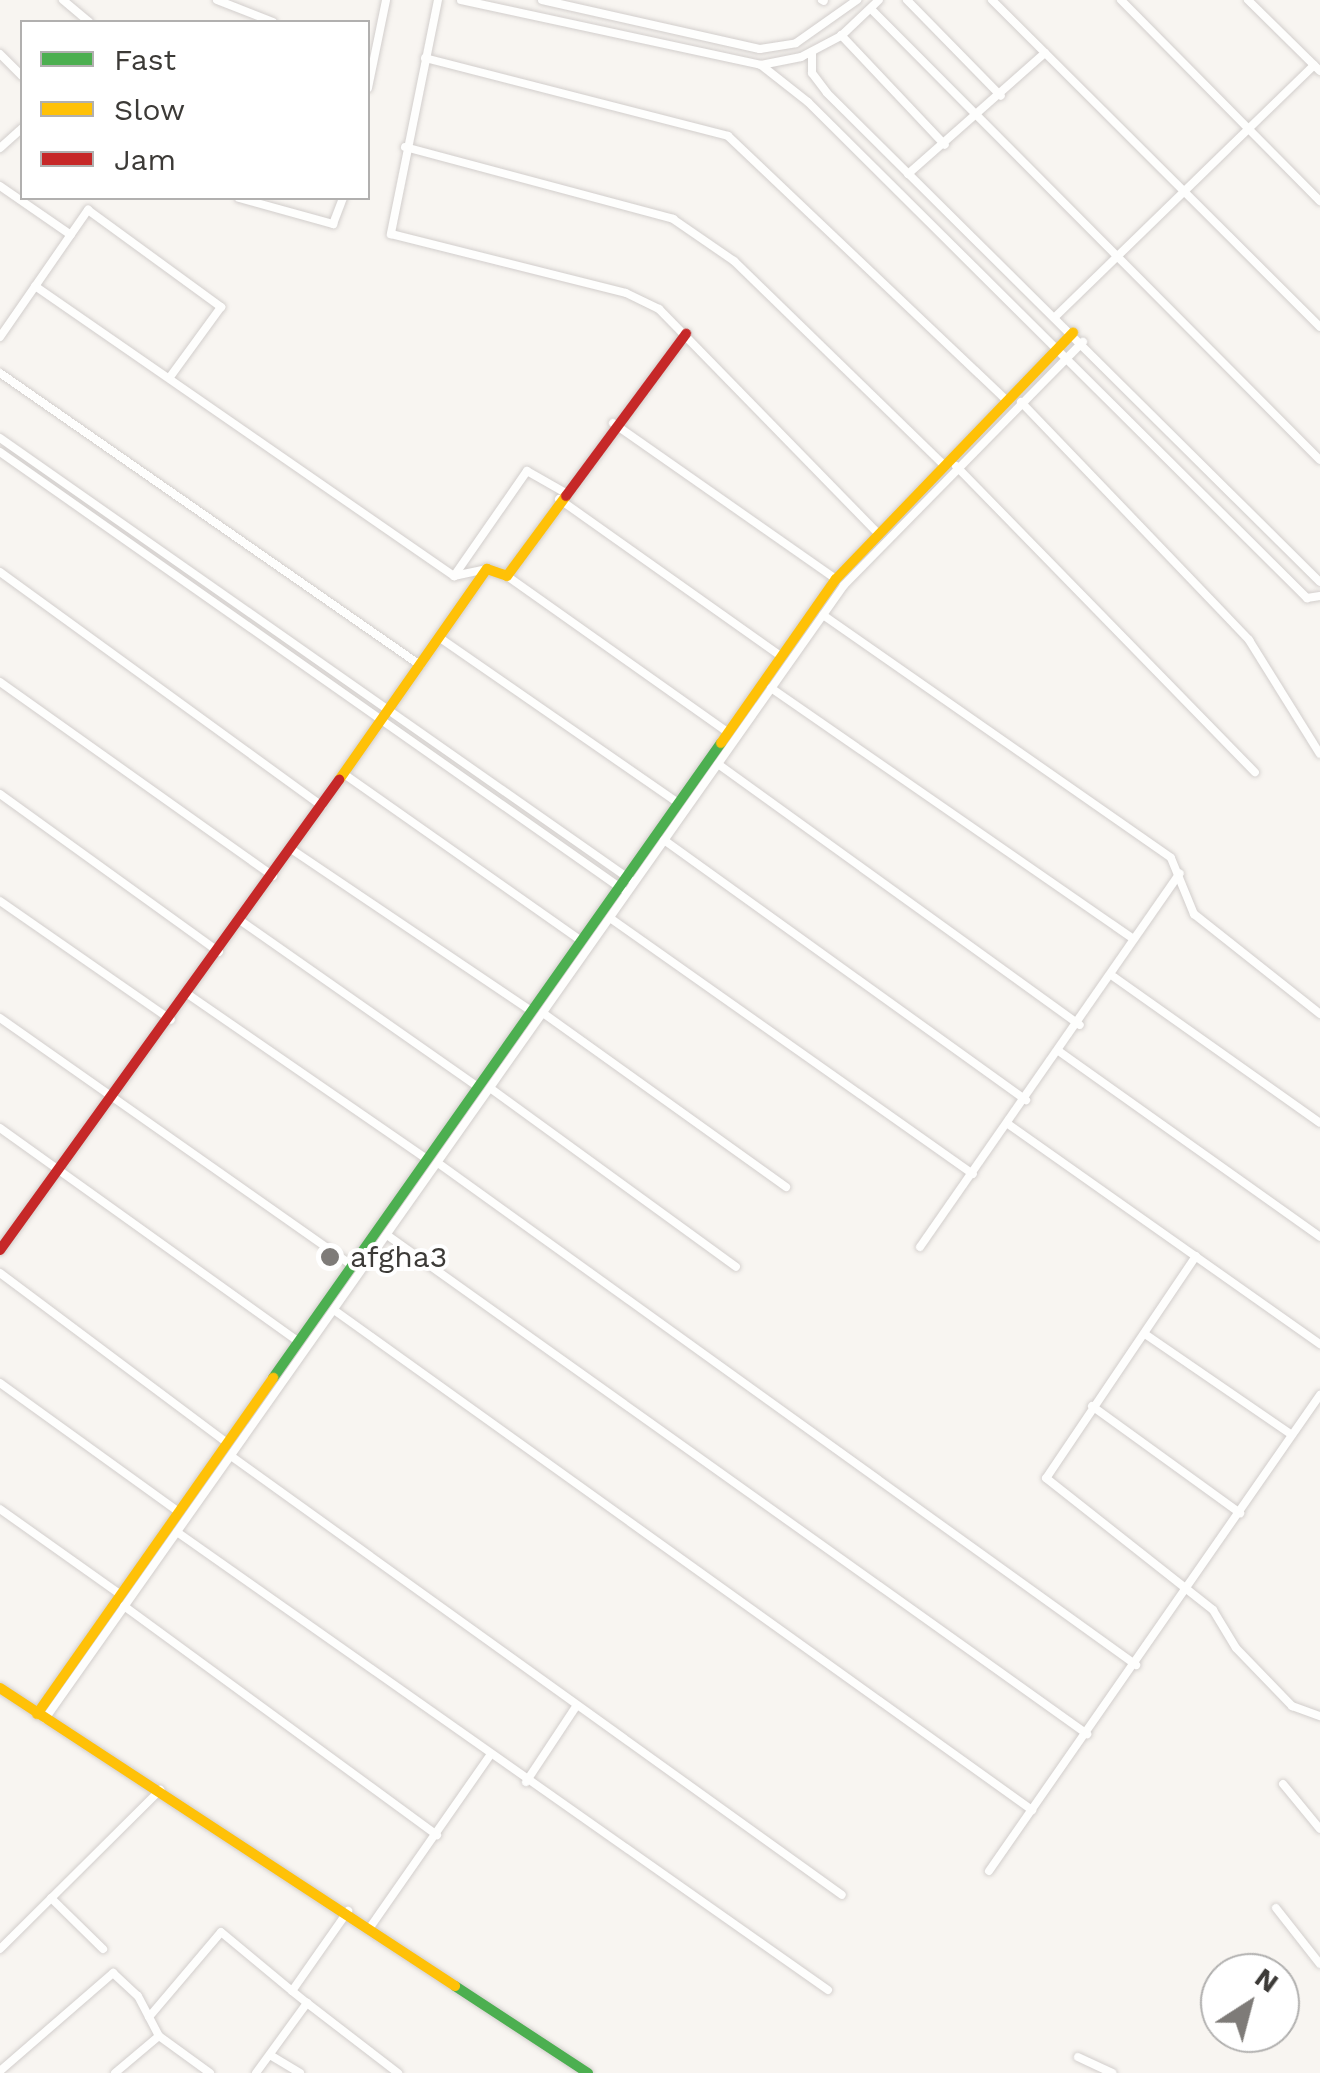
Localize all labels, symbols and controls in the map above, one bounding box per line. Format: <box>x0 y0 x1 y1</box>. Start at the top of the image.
legend <box>20 20 370 200</box>
text: Fast <box>114 42 176 77</box>
text: Slow <box>114 92 185 127</box>
text: Jam <box>114 142 176 177</box>
place label: afgha3 <box>350 1239 447 1275</box>
marker: afgha3 <box>319 1246 341 1268</box>
north arrow <box>1200 1953 1300 2053</box>
text: N <box>1249 1960 1285 1999</box>

